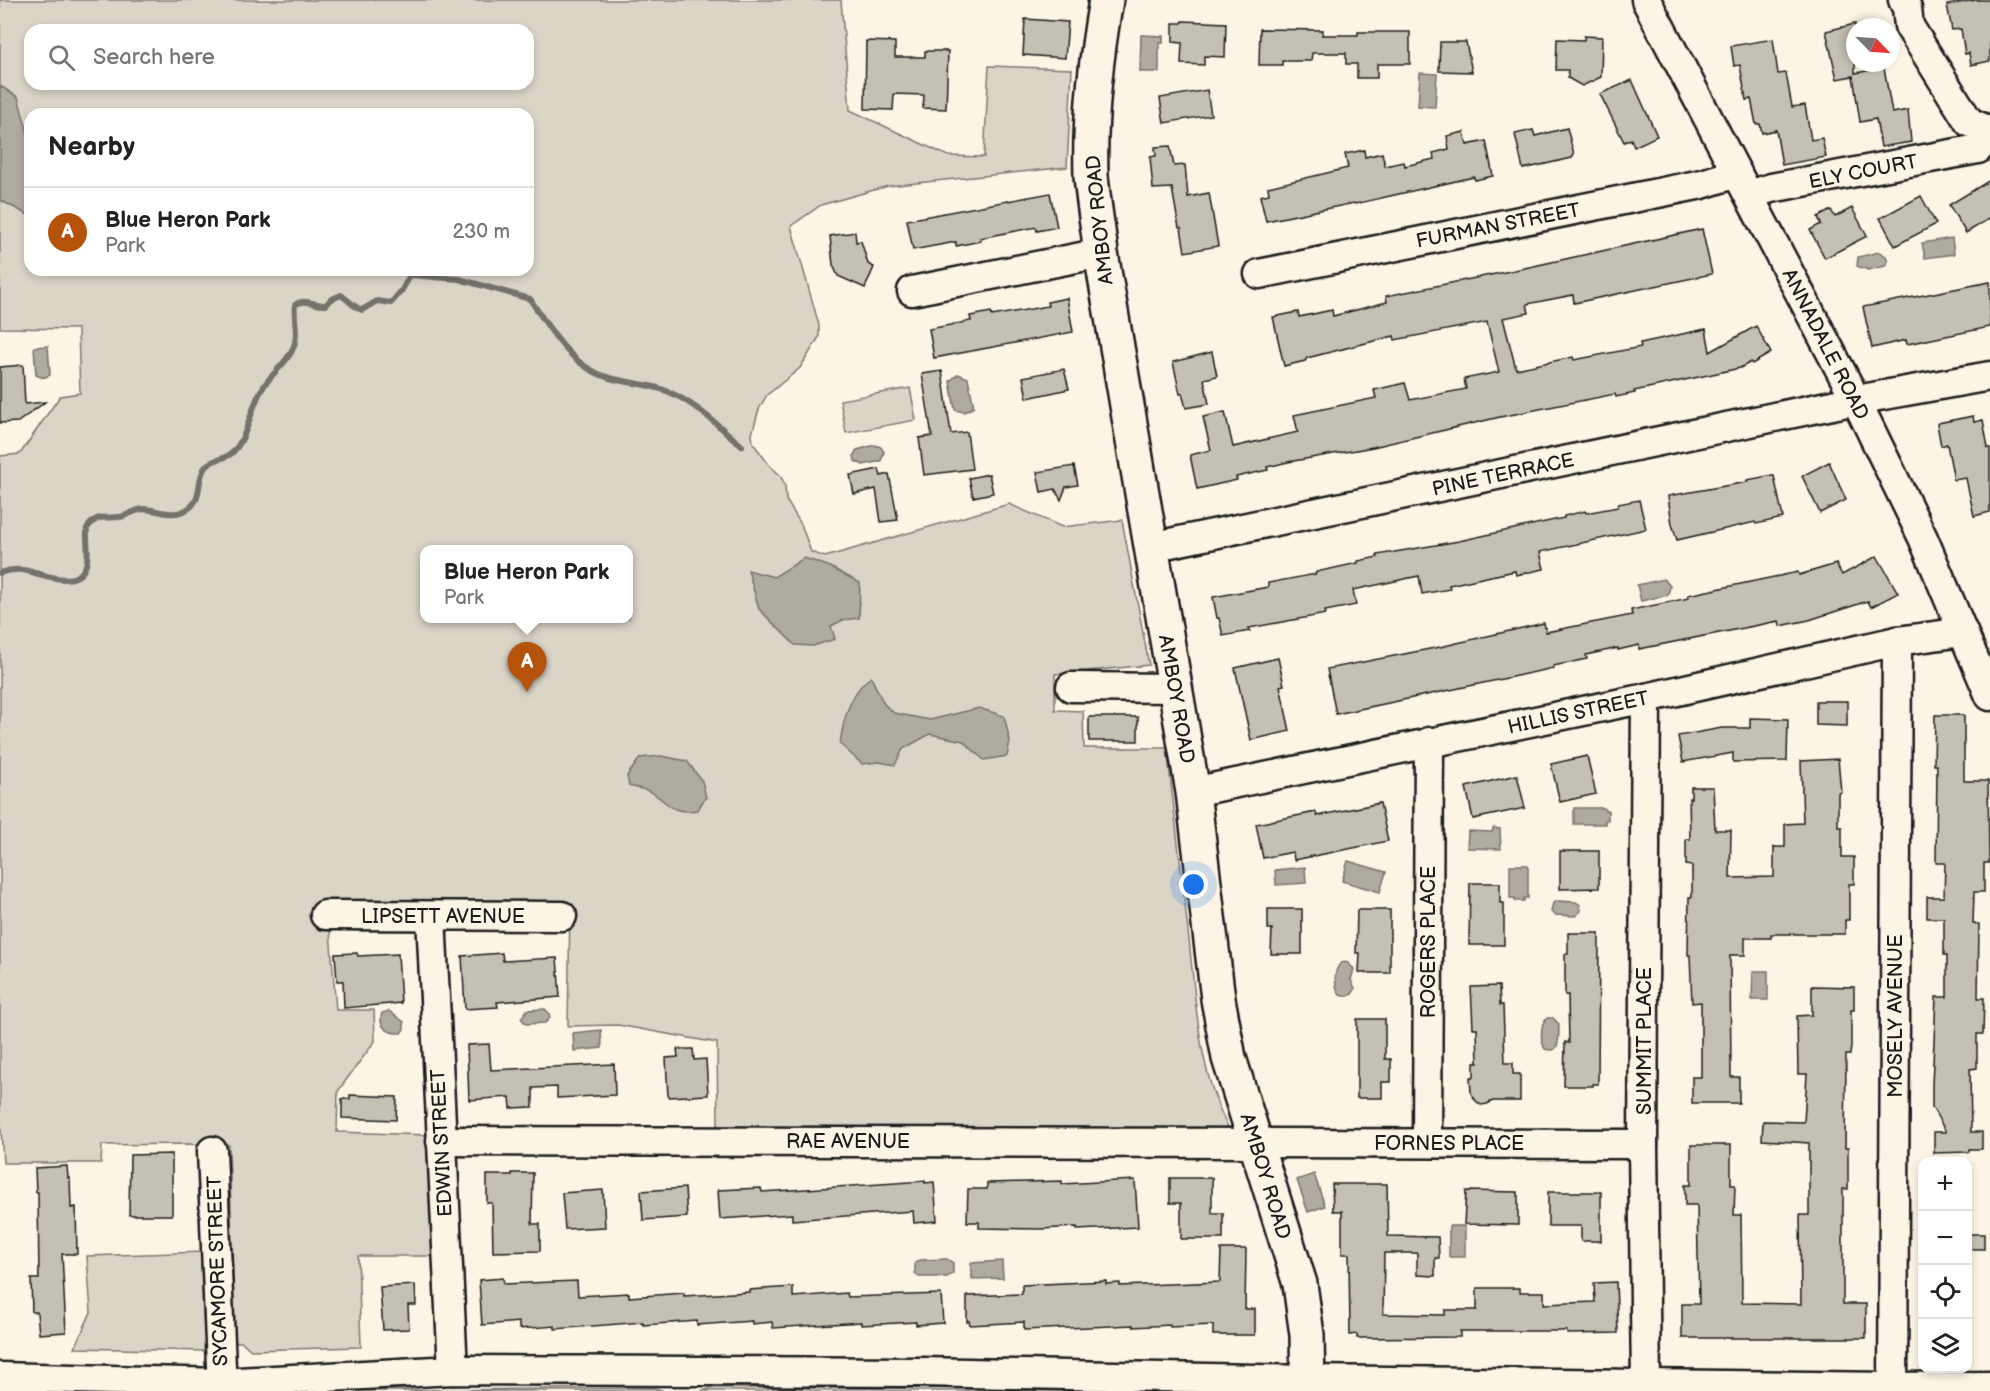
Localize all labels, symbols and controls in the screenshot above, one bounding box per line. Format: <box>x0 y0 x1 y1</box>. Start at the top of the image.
north arrow <box>1846 18 1900 72</box>
search box <box>24 24 534 90</box>
icon: search <box>45 41 78 74</box>
text: Search here <box>93 44 215 71</box>
text: Nearby <box>48 132 135 163</box>
street label: ELY COURT <box>1807 150 1920 194</box>
street label: AMBOY ROAD <box>1081 154 1119 286</box>
street label: FURMAN STREET <box>1414 198 1582 254</box>
text: Blue Heron Park <box>105 207 271 234</box>
text: A <box>61 220 74 244</box>
text: 230 m <box>453 220 510 244</box>
text: Park <box>105 234 145 258</box>
street label: ANNADALE ROAD <box>1777 265 1874 424</box>
street label: PINE TERRACE <box>1430 448 1576 502</box>
popup <box>420 545 633 623</box>
text: Blue Heron Park <box>444 559 609 586</box>
text: Park <box>444 586 484 610</box>
street label: AMBOY ROAD <box>1153 633 1199 765</box>
pin: A <box>508 642 546 692</box>
street label: HILLIS STREET <box>1506 686 1651 740</box>
street label: ROGERS PLACE <box>1417 866 1441 1018</box>
your location <box>1179 870 1208 899</box>
street label: LIPSETT AVENUE <box>361 905 525 929</box>
street label: MOSELY AVENUE <box>1884 934 1908 1098</box>
street label: SUMMIT PLACE <box>1633 967 1657 1115</box>
street label: EDWIN STREET <box>426 1068 458 1217</box>
street label: AMBOY ROAD <box>1235 1110 1296 1242</box>
street label: RAE AVENUE <box>786 1130 910 1154</box>
street label: FORNES PLACE <box>1374 1132 1524 1156</box>
map controls <box>1918 1157 1972 1373</box>
button: + <box>1918 1157 1972 1211</box>
street label: SYCAMORE STREET <box>203 1175 233 1367</box>
button: − <box>1918 1211 1972 1265</box>
button: locate <box>1918 1265 1972 1319</box>
button: layers <box>1918 1319 1972 1373</box>

